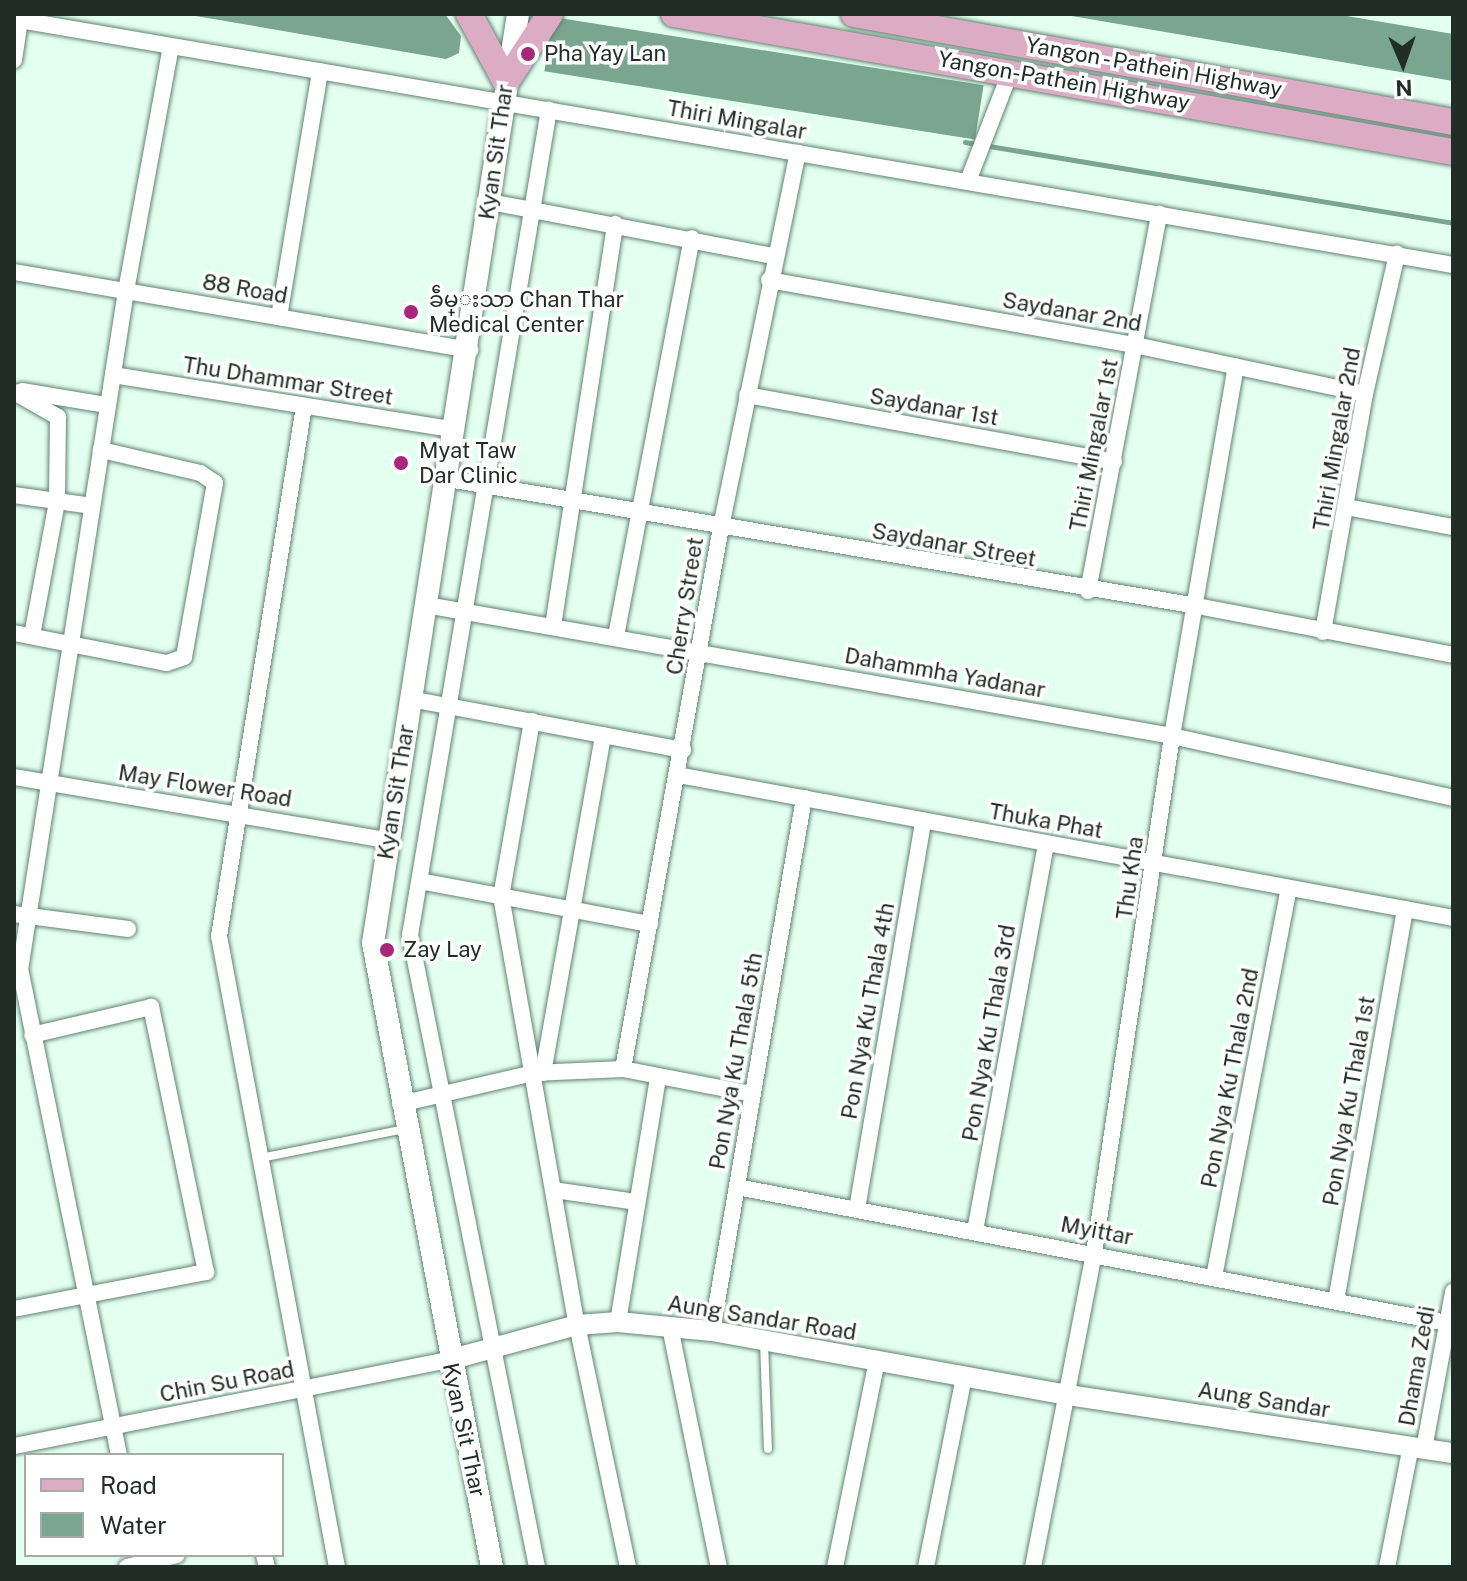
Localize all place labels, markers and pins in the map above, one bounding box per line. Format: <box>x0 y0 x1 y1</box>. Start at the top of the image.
place label: Pha Yay Lan <box>544 41 666 67</box>
marker: Pha Yay Lan <box>519 45 537 63</box>
place label: ခဵမ္းသာ Chan Thar Medical Center <box>429 286 624 338</box>
marker: ခဵမ္းသာ Chan Thar Medical Center <box>400 301 422 323</box>
place label: Myat Taw Dar Clinic <box>419 437 518 488</box>
marker: Myat Taw Dar Clinic <box>390 452 412 474</box>
place label: Zay Lay <box>403 937 482 963</box>
marker: Zay Lay <box>378 941 396 959</box>

